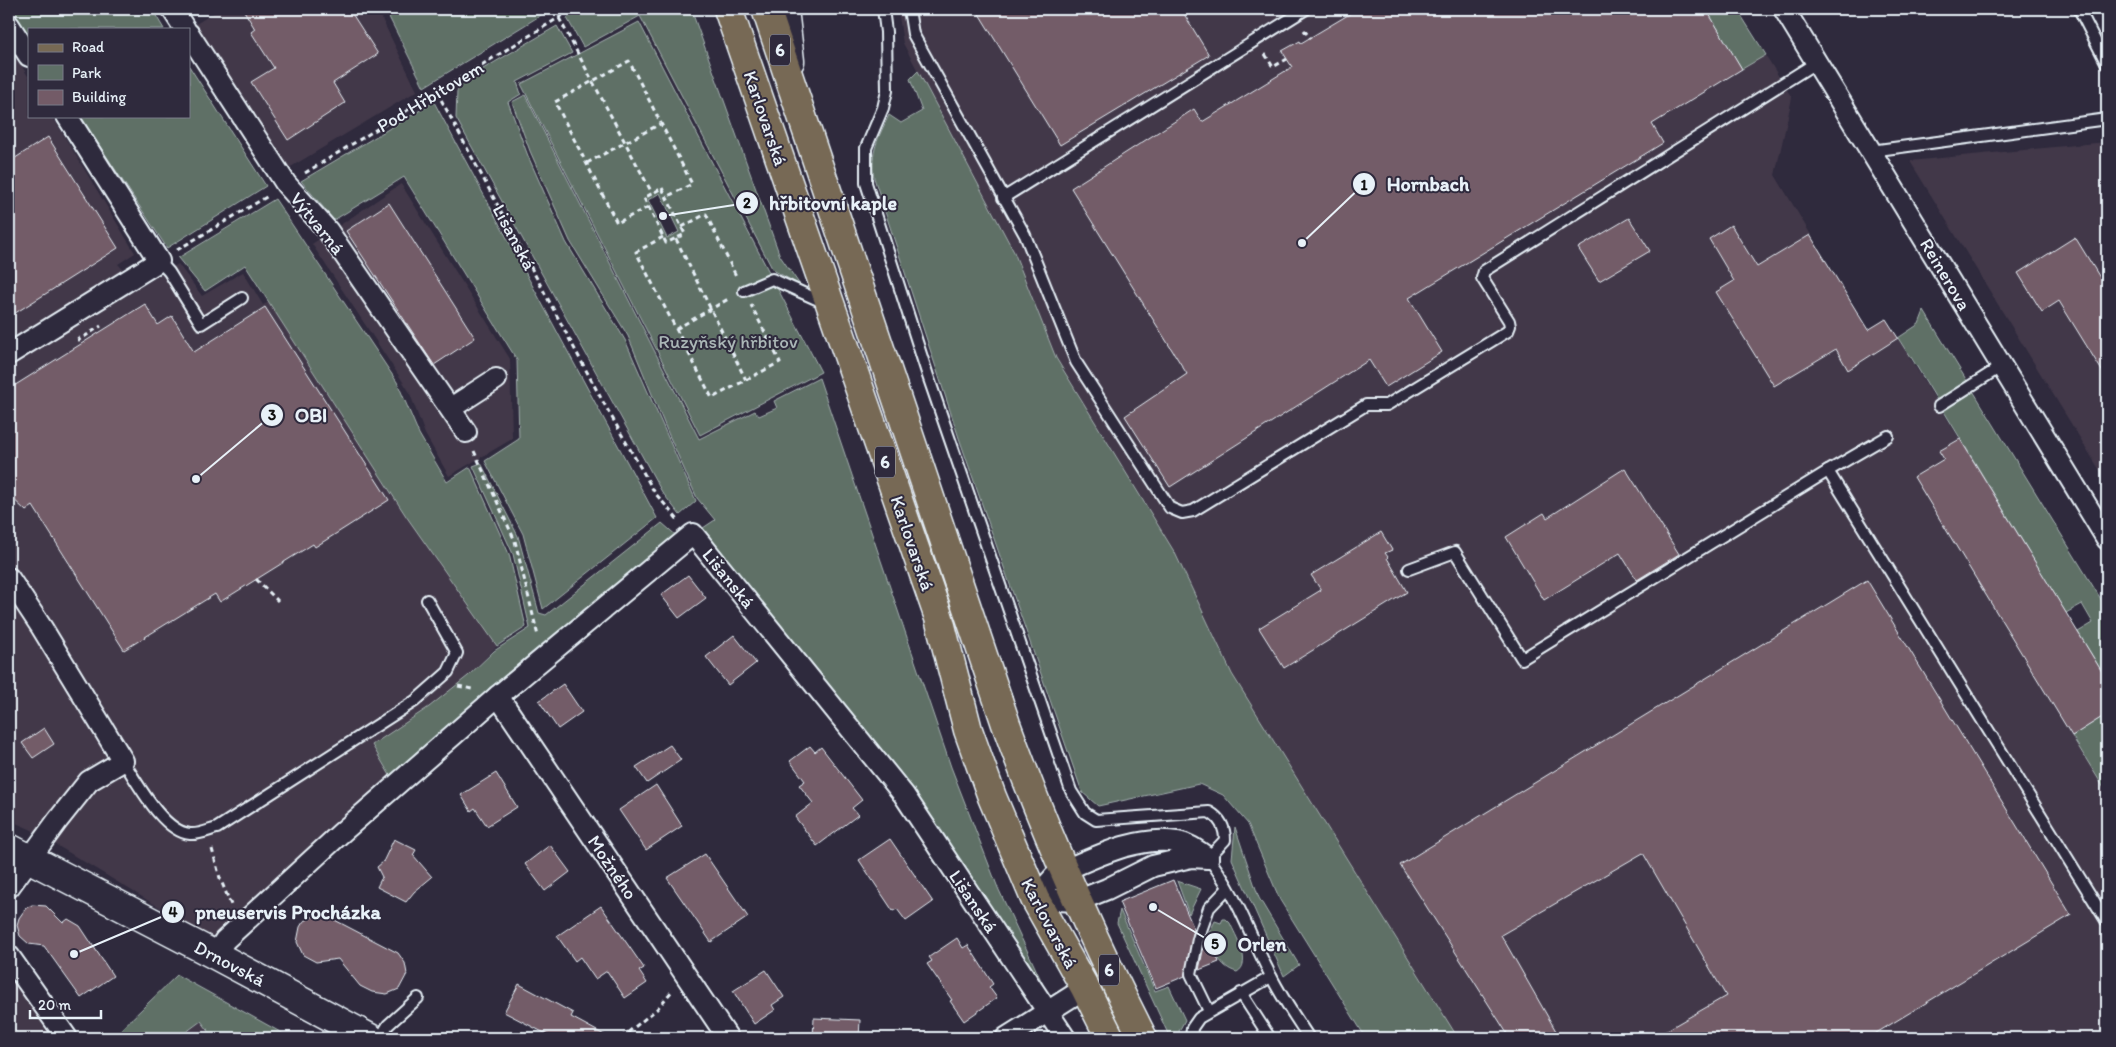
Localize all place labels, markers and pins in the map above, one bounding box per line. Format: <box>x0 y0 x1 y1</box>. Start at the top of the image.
callout: Hornbach <box>1351 167 1479 202</box>
callout: hřbitovní kaple <box>735 185 907 220</box>
callout: OBI <box>260 397 338 432</box>
callout: pneuservis Procházka <box>161 895 391 930</box>
callout: Orlen <box>1203 927 1297 962</box>

